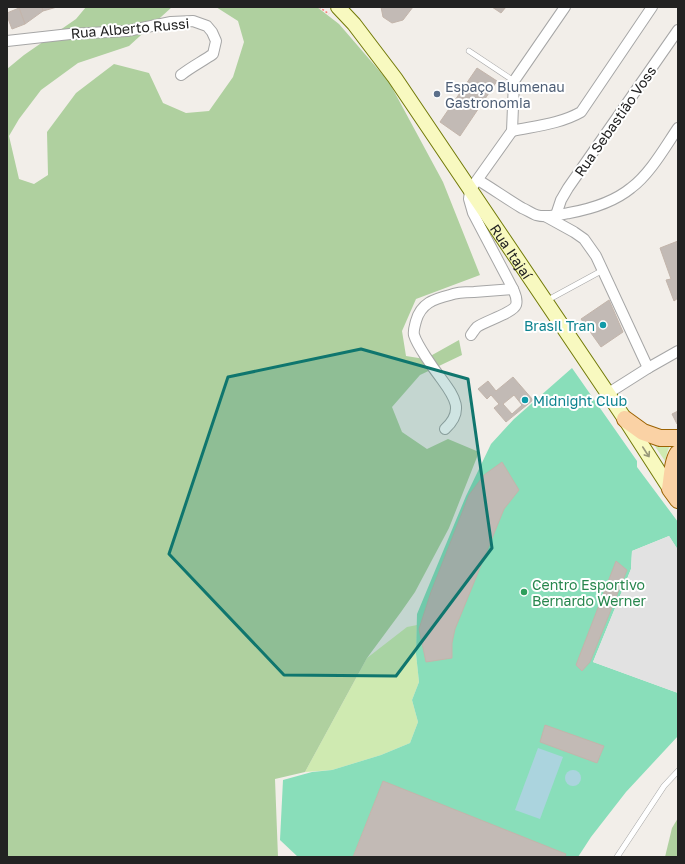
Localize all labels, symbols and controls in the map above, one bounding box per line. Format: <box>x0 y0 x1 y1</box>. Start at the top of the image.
street label: Rua Alberto Russi <box>70 14 190 42</box>
street label: Rua Sebastião Voss <box>570 62 660 180</box>
place label: Espaço Blumenau Gastronomia <box>445 78 565 111</box>
marker: Espaço Blumenau Gastronomia <box>432 89 442 99</box>
street label: Rua Itajaí <box>487 220 537 283</box>
place label: Brasil Tran <box>524 317 595 334</box>
marker: Brasil Tran <box>598 320 608 330</box>
place label: Midnight Club <box>533 392 627 409</box>
marker: Midnight Club <box>520 395 530 405</box>
one-way arrow <box>642 446 650 457</box>
place label: Centro Esportivo Bernardo Werner <box>532 576 646 609</box>
marker: Centro Esportivo Bernardo Werner <box>519 587 529 597</box>

